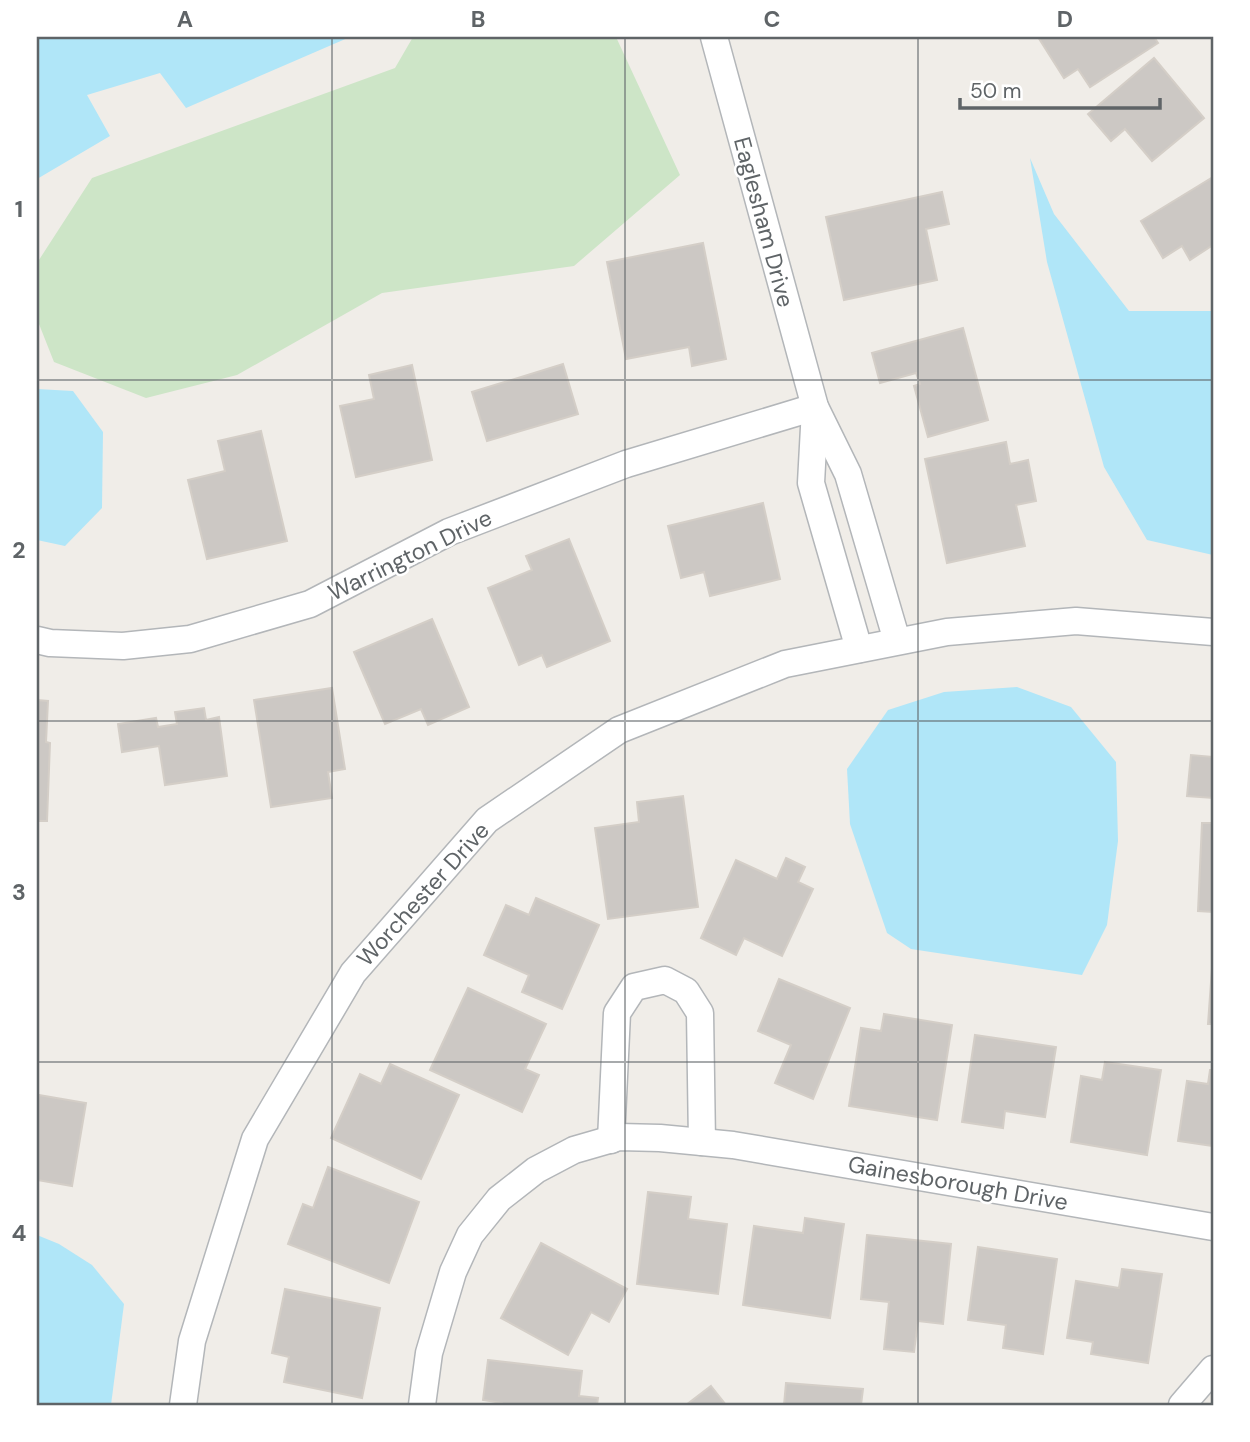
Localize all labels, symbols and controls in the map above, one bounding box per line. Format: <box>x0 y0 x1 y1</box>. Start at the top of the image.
text: A <box>177 4 193 34</box>
text: B <box>471 4 485 34</box>
text: C <box>764 4 780 34</box>
text: D <box>1057 4 1073 34</box>
scale bar <box>960 66 1159 110</box>
text: 50 m <box>970 77 1021 105</box>
street label: Eaglesham Drive <box>727 134 801 310</box>
text: 1 <box>15 194 23 224</box>
street label: Warrington Drive <box>323 502 497 608</box>
text: 2 <box>12 535 26 565</box>
street label: Worchester Drive <box>350 816 496 972</box>
text: 3 <box>12 877 26 907</box>
street label: Gainesborough Drive <box>846 1149 1070 1217</box>
text: 4 <box>12 1218 27 1248</box>

